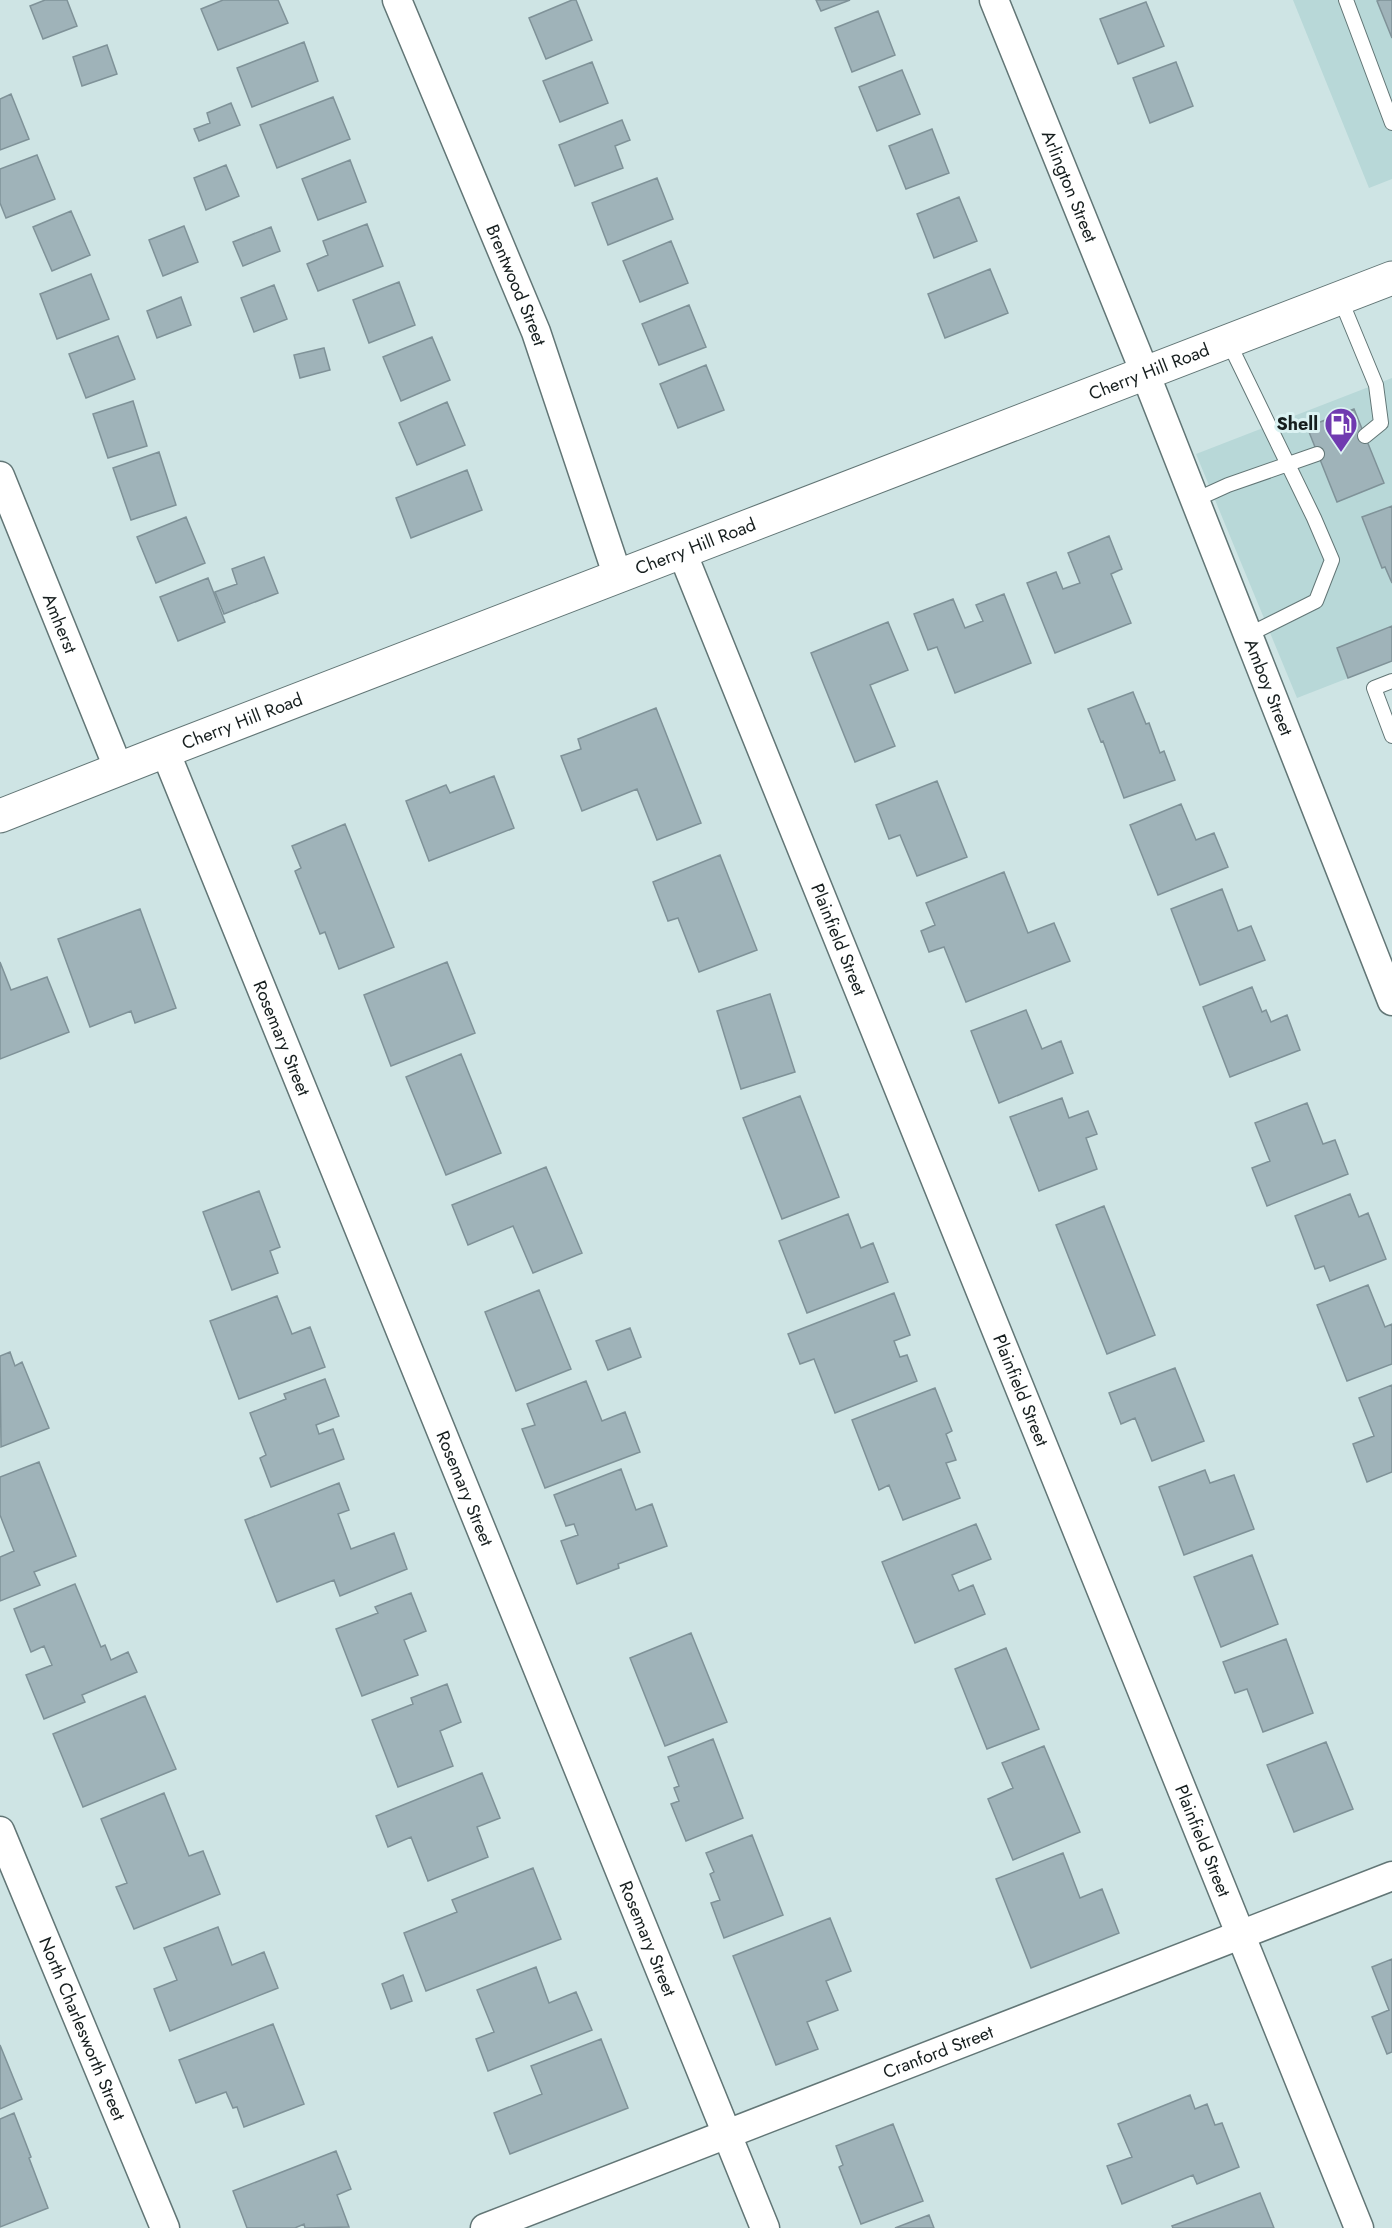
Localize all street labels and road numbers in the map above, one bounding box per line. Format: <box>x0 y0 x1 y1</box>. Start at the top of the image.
street label: Arlington Street <box>1035 126 1104 247</box>
street label: Brentwood Street <box>479 220 553 350</box>
street label: Cherry Hill Road <box>1085 337 1213 407</box>
street label: Cherry Hill Road <box>631 511 760 582</box>
street label: Amherst <box>36 590 84 658</box>
street label: Amboy Street <box>1238 635 1300 740</box>
street label: Cherry Hill Road <box>178 686 306 756</box>
street label: Plainfield Street <box>804 880 873 1000</box>
street label: Rosemary Street <box>247 977 317 1100</box>
street label: Plainfield Street <box>986 1330 1055 1451</box>
street label: Rosemary Street <box>430 1427 500 1551</box>
street label: Plainfield Street <box>1168 1781 1237 1901</box>
street label: Rosemary Street <box>612 1877 683 2001</box>
street label: North Charlesworth Street <box>32 1933 132 2125</box>
street label: Cranford Street <box>879 2019 998 2085</box>

